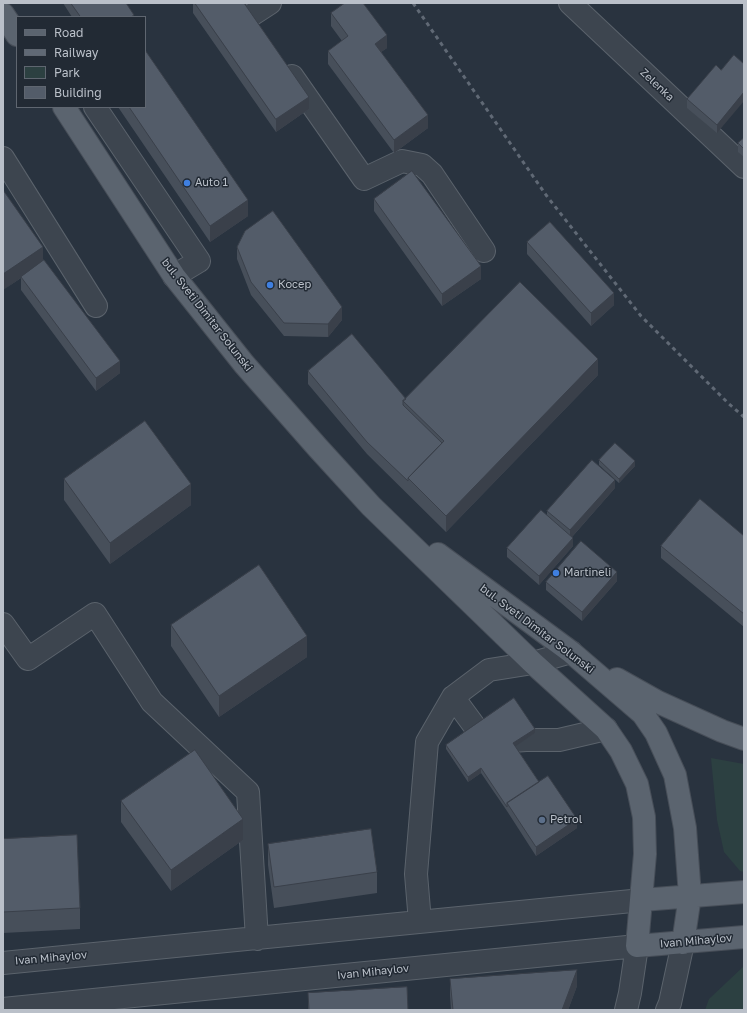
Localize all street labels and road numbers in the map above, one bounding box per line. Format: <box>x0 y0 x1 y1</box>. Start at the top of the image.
street label: Zelenka <box>637 66 677 104</box>
street label: bul. Sveti Dimitar Solunski <box>159 256 255 374</box>
street label: bul. Sveti Dimitar Solunski <box>477 582 597 676</box>
street label: Ivan Mihaylov <box>659 931 733 951</box>
street label: Ivan Mihaylov <box>14 948 88 968</box>
street label: Ivan Mihaylov <box>336 962 410 982</box>

